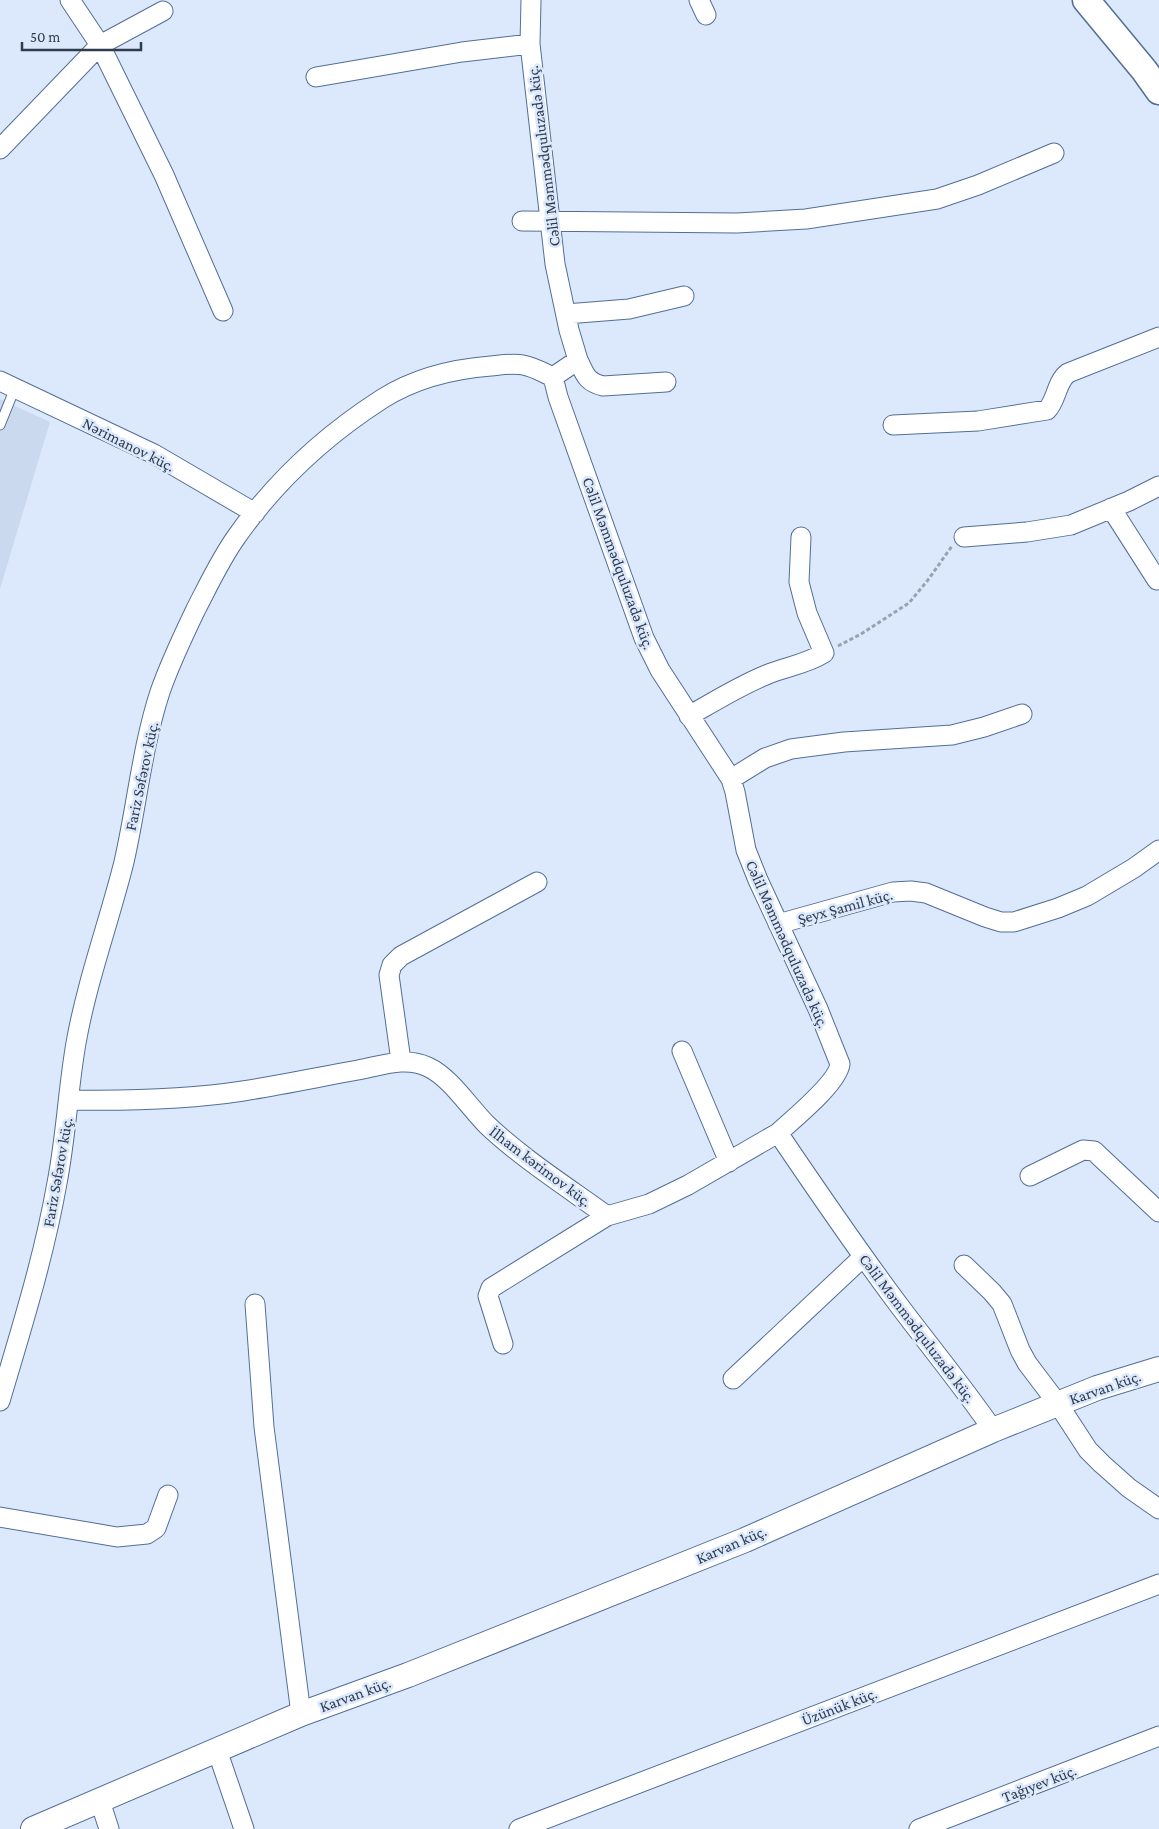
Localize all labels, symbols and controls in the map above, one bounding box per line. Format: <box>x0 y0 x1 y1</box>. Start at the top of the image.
scale bar <box>22 20 141 52</box>
text: 50 m <box>30 29 60 45</box>
street label: Cəlil Məmmədquluzadə küç. <box>524 64 564 247</box>
street label: Nərimanov küç. <box>80 414 178 476</box>
street label: Cəlil Məmmədquluzadə küç. <box>578 475 658 652</box>
street label: Fariz Səfərov küç. <box>122 720 162 832</box>
street label: Cəlil Məmmədquluzadə küç. <box>742 858 832 1031</box>
street label: Şeyx Şamil küç. <box>796 886 895 928</box>
street label: Fariz Səfərov küç. <box>39 1116 76 1228</box>
street label: İlham kərimov küç. <box>486 1123 595 1211</box>
street label: Cəlil Məmmədquluzadə küç. <box>855 1250 979 1407</box>
street label: Karvan küç. <box>1067 1367 1144 1409</box>
street label: Karvan küç. <box>693 1522 769 1568</box>
street label: Karvan küç. <box>317 1674 394 1716</box>
street label: Üzünük küç. <box>799 1684 880 1730</box>
street label: Tağıyev küç. <box>1000 1761 1079 1806</box>

